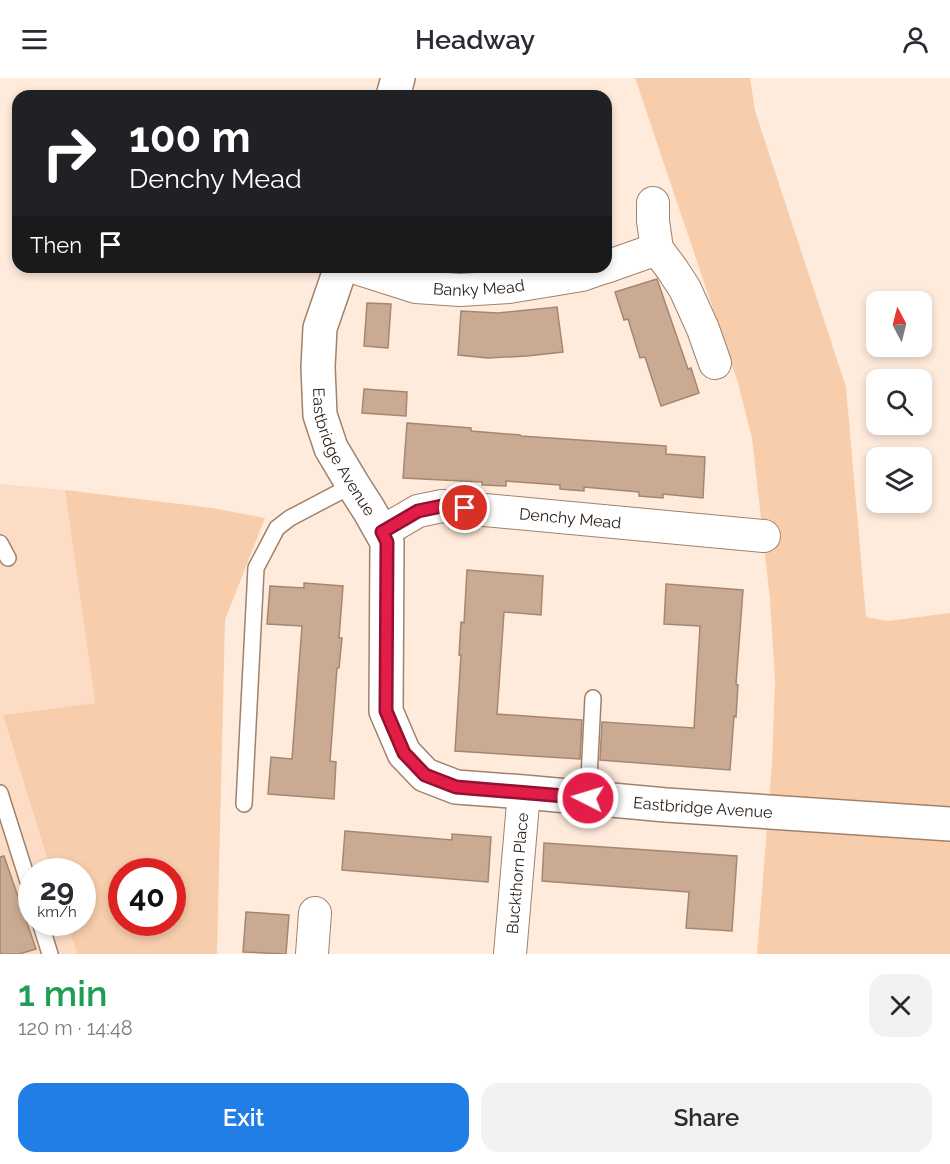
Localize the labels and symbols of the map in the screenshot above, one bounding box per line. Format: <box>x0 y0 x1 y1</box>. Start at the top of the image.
street label: Banky Mead <box>432 275 526 300</box>
north arrow <box>866 291 932 357</box>
street label: Eastbridge Avenue <box>309 387 380 519</box>
pin <box>439 482 490 533</box>
street label: Denchy Mead <box>518 504 622 532</box>
position arrow <box>556 766 620 830</box>
street label: Eastbridge Avenue <box>633 793 773 822</box>
street label: Buckthorn Place <box>502 812 532 935</box>
speed limit sign: 40 <box>108 858 186 936</box>

